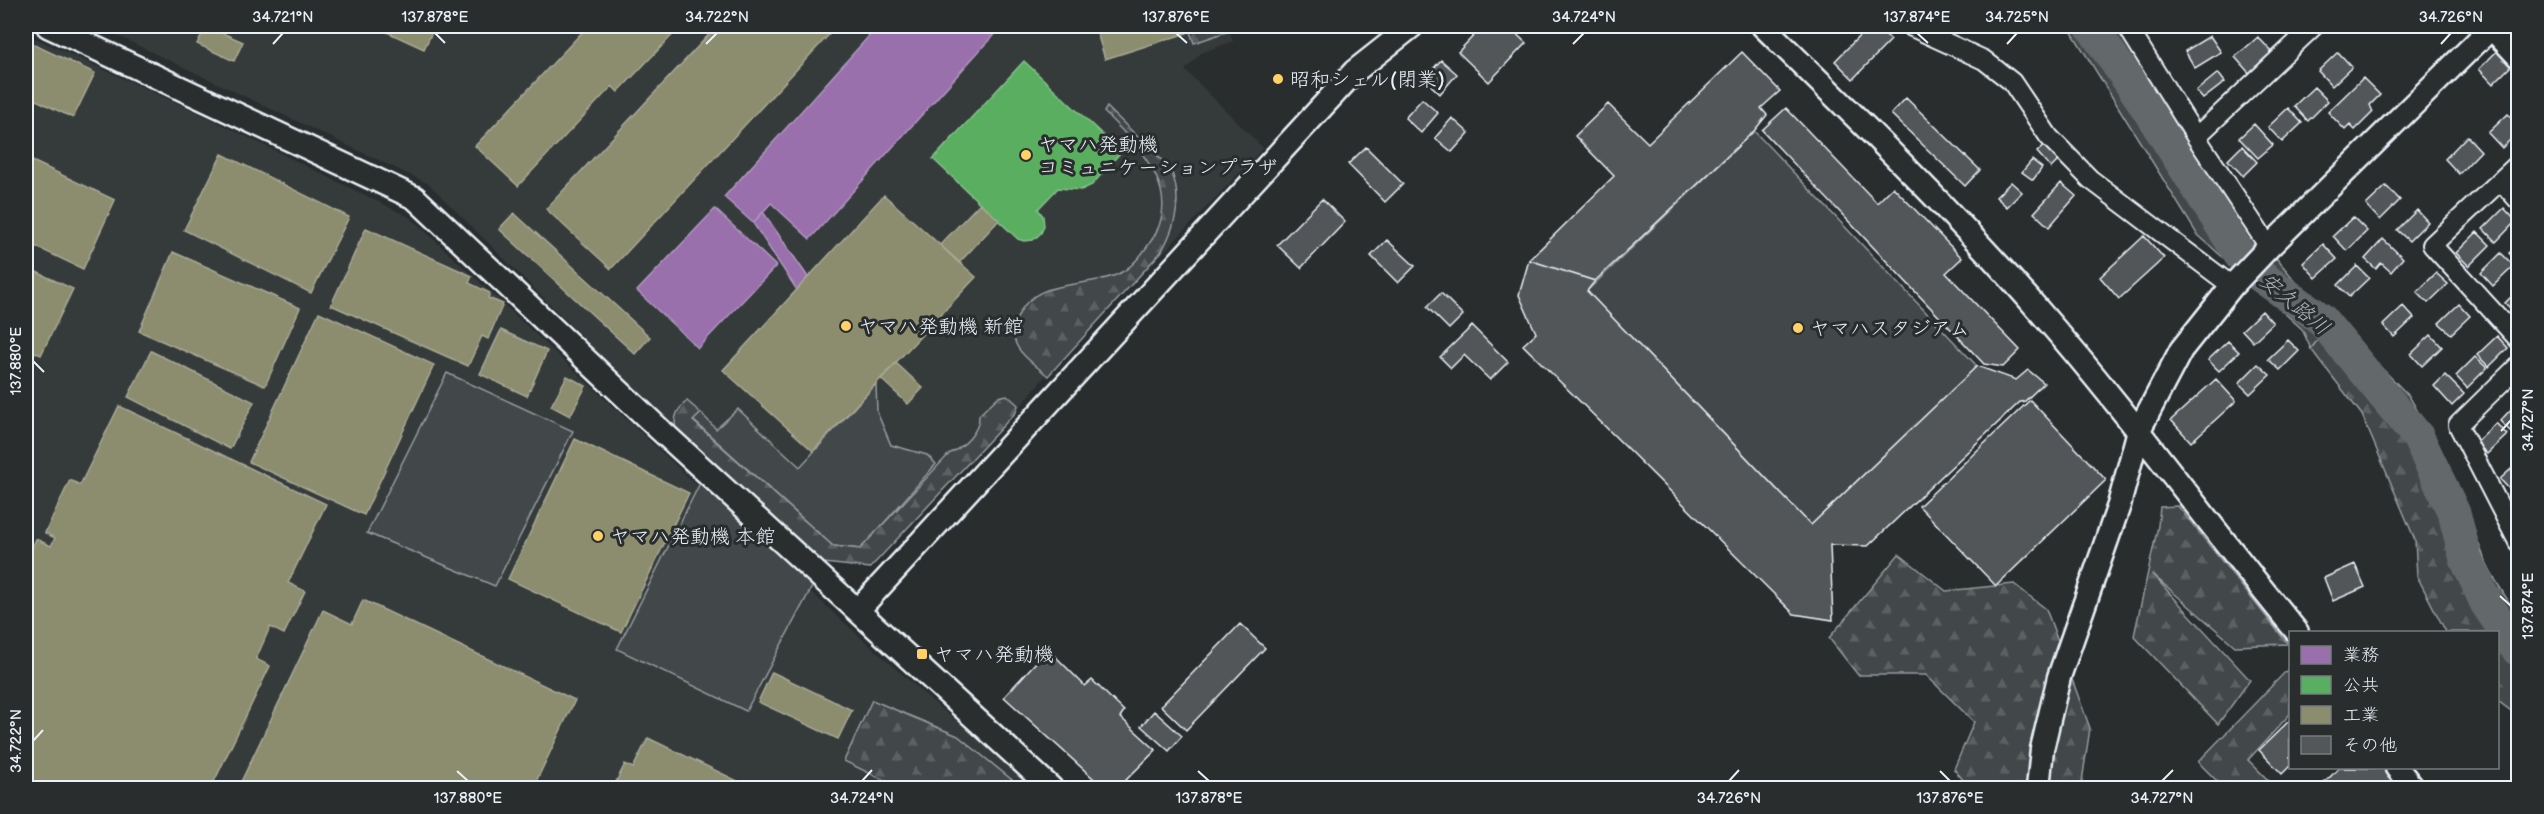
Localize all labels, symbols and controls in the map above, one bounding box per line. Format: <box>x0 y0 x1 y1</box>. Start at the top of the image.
text: 34.721°N <box>252 8 314 27</box>
text: 137.878°E <box>402 8 469 27</box>
text: 34.722°N <box>685 8 749 27</box>
text: 137.876°E <box>1142 8 1210 27</box>
text: 34.724°N <box>1552 8 1616 27</box>
text: 137.874°E <box>1884 8 1951 27</box>
text: 34.725°N <box>1985 8 2049 27</box>
text: 34.726°N <box>2419 8 2483 27</box>
place label: 昭和シェル(閉業) <box>1290 68 1445 92</box>
marker: 昭和シェル(閉業) <box>1271 72 1285 86</box>
place label: ヤマハ発動機 コミュニケーションプラザ <box>1038 133 1278 180</box>
marker: ヤマハ発動機 コミュニケーションプラザ <box>1019 148 1033 162</box>
water label: 安久路川 <box>2254 268 2335 341</box>
place label: ヤマハ発動機 新館 <box>858 315 1023 339</box>
place label: ヤマハスタジアム <box>1810 317 1970 341</box>
marker: ヤマハ発動機 新館 <box>839 319 853 333</box>
marker: ヤマハスタジアム <box>1791 321 1805 335</box>
text: 137.880°E <box>7 327 26 395</box>
text: 34.727°N <box>2519 388 2538 452</box>
place label: ヤマハ発動機 本館 <box>610 525 775 549</box>
marker: ヤマハ発動機 本館 <box>591 529 605 543</box>
text: 137.874°E <box>2519 572 2538 639</box>
legend <box>2289 631 2499 769</box>
place label: ヤマハ発動機 <box>934 643 1054 667</box>
text: 業務 <box>2343 645 2379 666</box>
marker: ヤマハ発動機 <box>915 647 929 661</box>
text: 公共 <box>2343 675 2379 696</box>
text: 工業 <box>2343 705 2379 726</box>
text: 34.722°N <box>7 709 26 773</box>
text: その他 <box>2343 735 2397 756</box>
text: 137.880°E <box>434 789 502 808</box>
text: 34.724°N <box>830 789 894 808</box>
text: 137.878°E <box>1176 789 1243 808</box>
text: 34.726°N <box>1697 789 1761 808</box>
text: 137.876°E <box>1916 789 1984 808</box>
text: 34.727°N <box>2130 789 2194 808</box>

